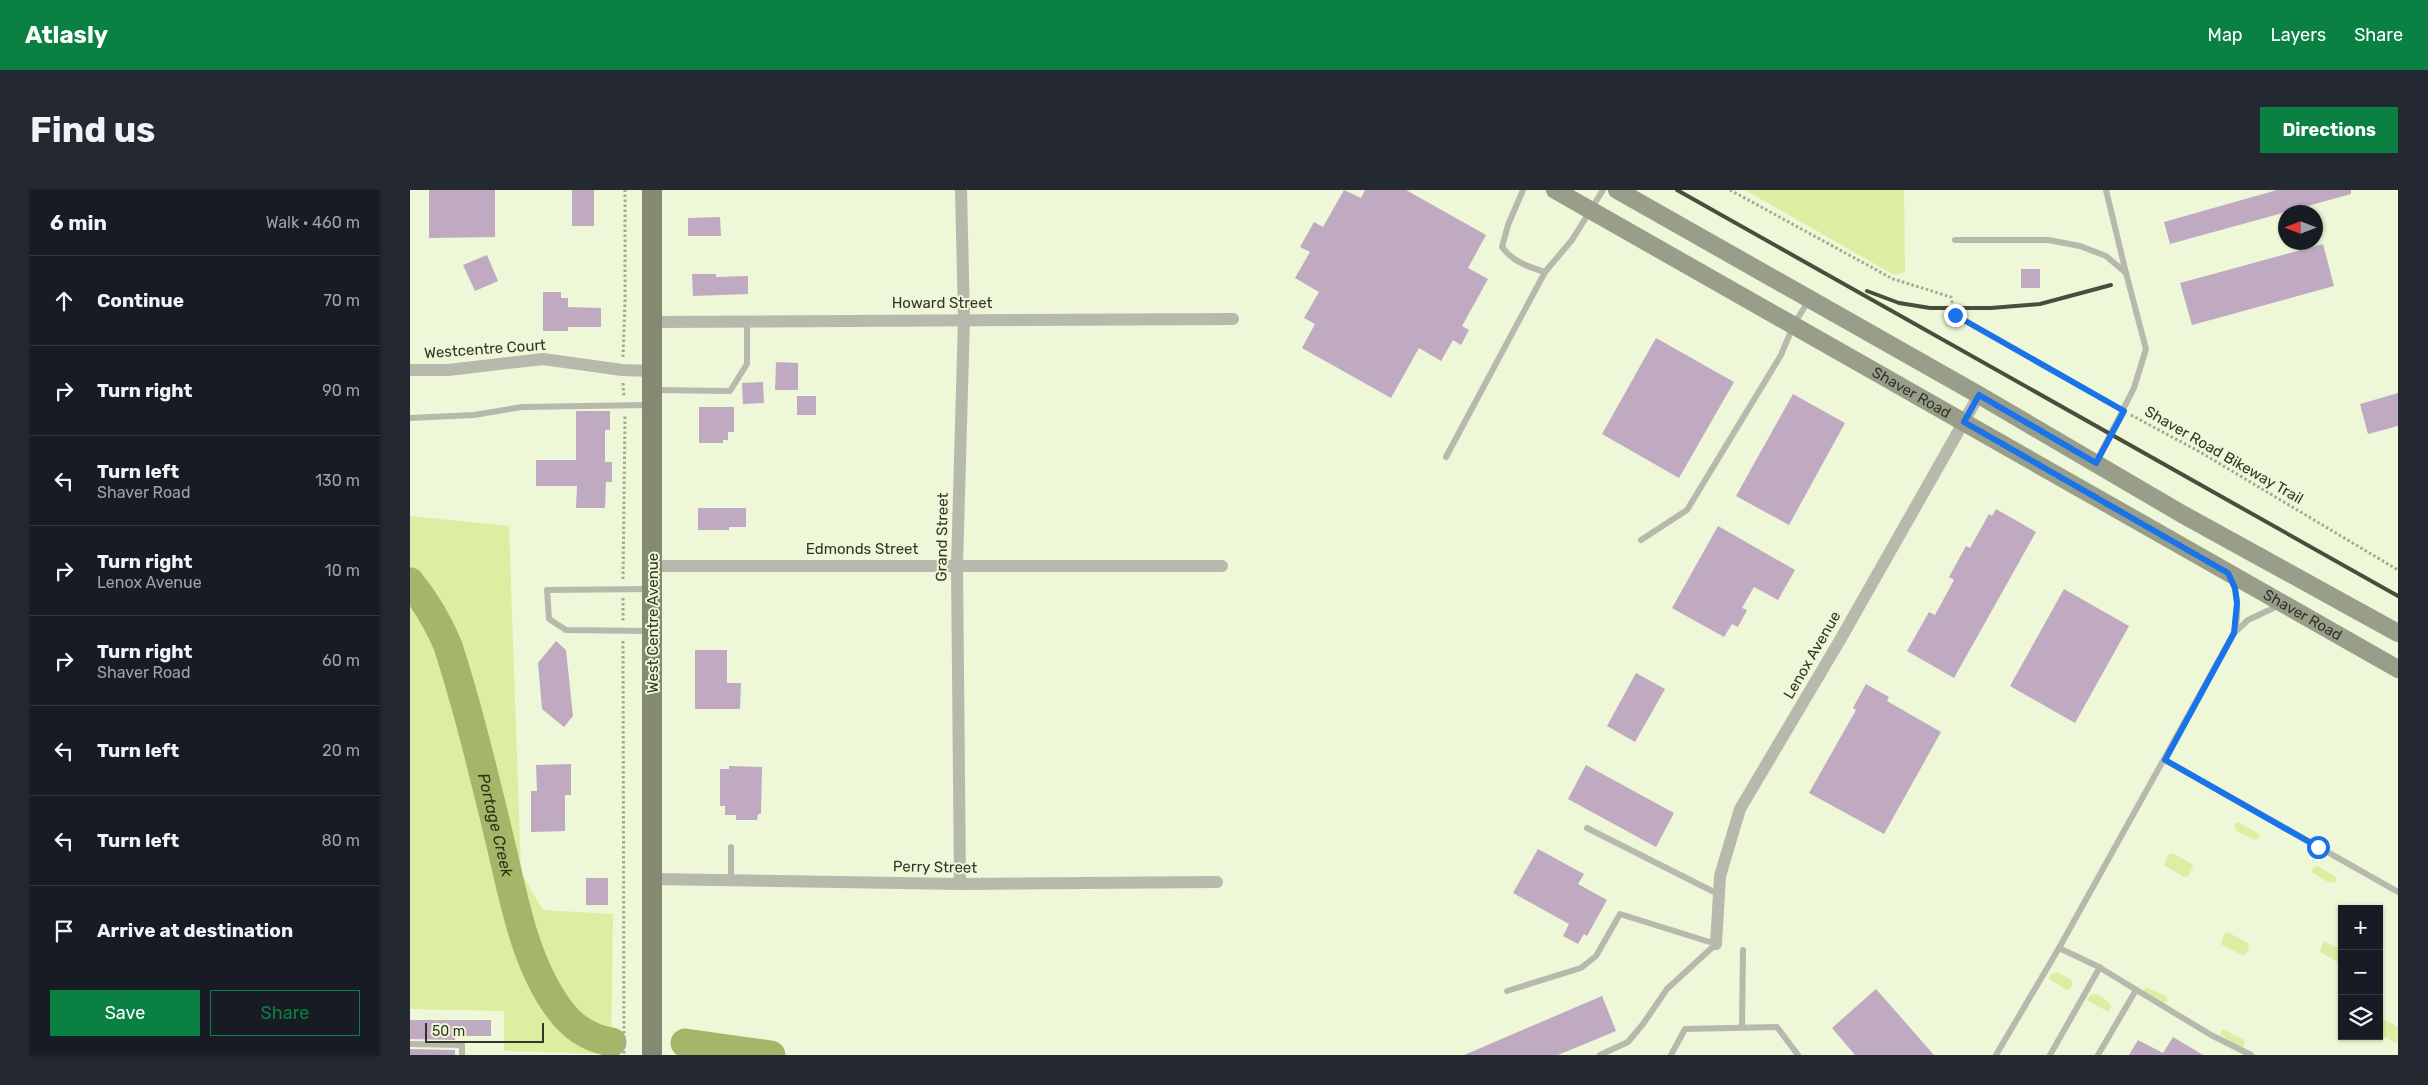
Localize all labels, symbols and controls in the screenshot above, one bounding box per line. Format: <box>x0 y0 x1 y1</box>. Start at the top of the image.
text: Atlasly <box>25 21 108 49</box>
text: Map <box>2208 24 2243 46</box>
text: Layers <box>2271 24 2326 46</box>
text: Share <box>2354 24 2403 46</box>
button: Directions <box>2260 107 2398 153</box>
text: Find us <box>30 109 155 151</box>
north arrow <box>2278 205 2323 250</box>
text: 6 min <box>50 210 107 235</box>
text: Walk · 460 m <box>266 213 360 232</box>
icon: ahead <box>50 287 78 315</box>
text: Continue <box>97 289 184 312</box>
text: 70 m <box>323 291 360 310</box>
street label: Howard Street <box>892 294 992 312</box>
route end <box>1944 304 1967 327</box>
street label: Westcentre Court <box>424 336 547 362</box>
street label: Shaver Road <box>1869 363 1954 422</box>
icon: right <box>50 377 78 405</box>
text: Turn right <box>97 379 192 402</box>
text: 90 m <box>322 381 360 400</box>
street label: Shaver Road Bikeway Trail <box>2141 402 2307 508</box>
text: Turn left <box>97 460 179 483</box>
icon: left <box>50 467 78 495</box>
text: 130 m <box>315 471 360 490</box>
text: Shaver Road <box>97 483 190 502</box>
street label: Grand Street <box>932 492 952 582</box>
street label: Edmonds Street <box>806 540 918 558</box>
text: Turn right <box>97 550 192 573</box>
street label: West Centre Avenue <box>644 553 662 693</box>
icon: right <box>50 557 78 585</box>
text: 10 m <box>325 561 360 580</box>
text: Lenox Avenue <box>97 573 202 592</box>
street label: Shaver Road <box>2260 585 2345 644</box>
street label: Lenox Avenue <box>1780 608 1844 702</box>
text: Turn right <box>97 640 192 663</box>
icon: right <box>50 647 78 675</box>
text: 60 m <box>322 651 360 670</box>
text: Shaver Road <box>97 663 190 682</box>
icon: left <box>50 737 78 765</box>
text: Turn left <box>97 739 179 762</box>
text: 20 m <box>322 741 360 760</box>
water label: Portage Creek <box>474 771 518 879</box>
icon: left <box>50 827 78 855</box>
text: Turn left <box>97 829 179 852</box>
text: 80 m <box>322 831 360 850</box>
route start <box>2307 836 2330 859</box>
street label: Perry Street <box>893 857 977 877</box>
map controls <box>2338 905 2383 1040</box>
button: + <box>2338 905 2383 950</box>
icon: arrive <box>50 917 78 945</box>
text: Arrive at destination <box>97 919 293 942</box>
button: − <box>2338 950 2383 995</box>
button: Save <box>50 990 200 1036</box>
button: Share <box>210 990 360 1036</box>
button: layers <box>2338 995 2383 1040</box>
scale bar <box>425 1020 544 1043</box>
text: 50 m <box>432 1023 465 1040</box>

